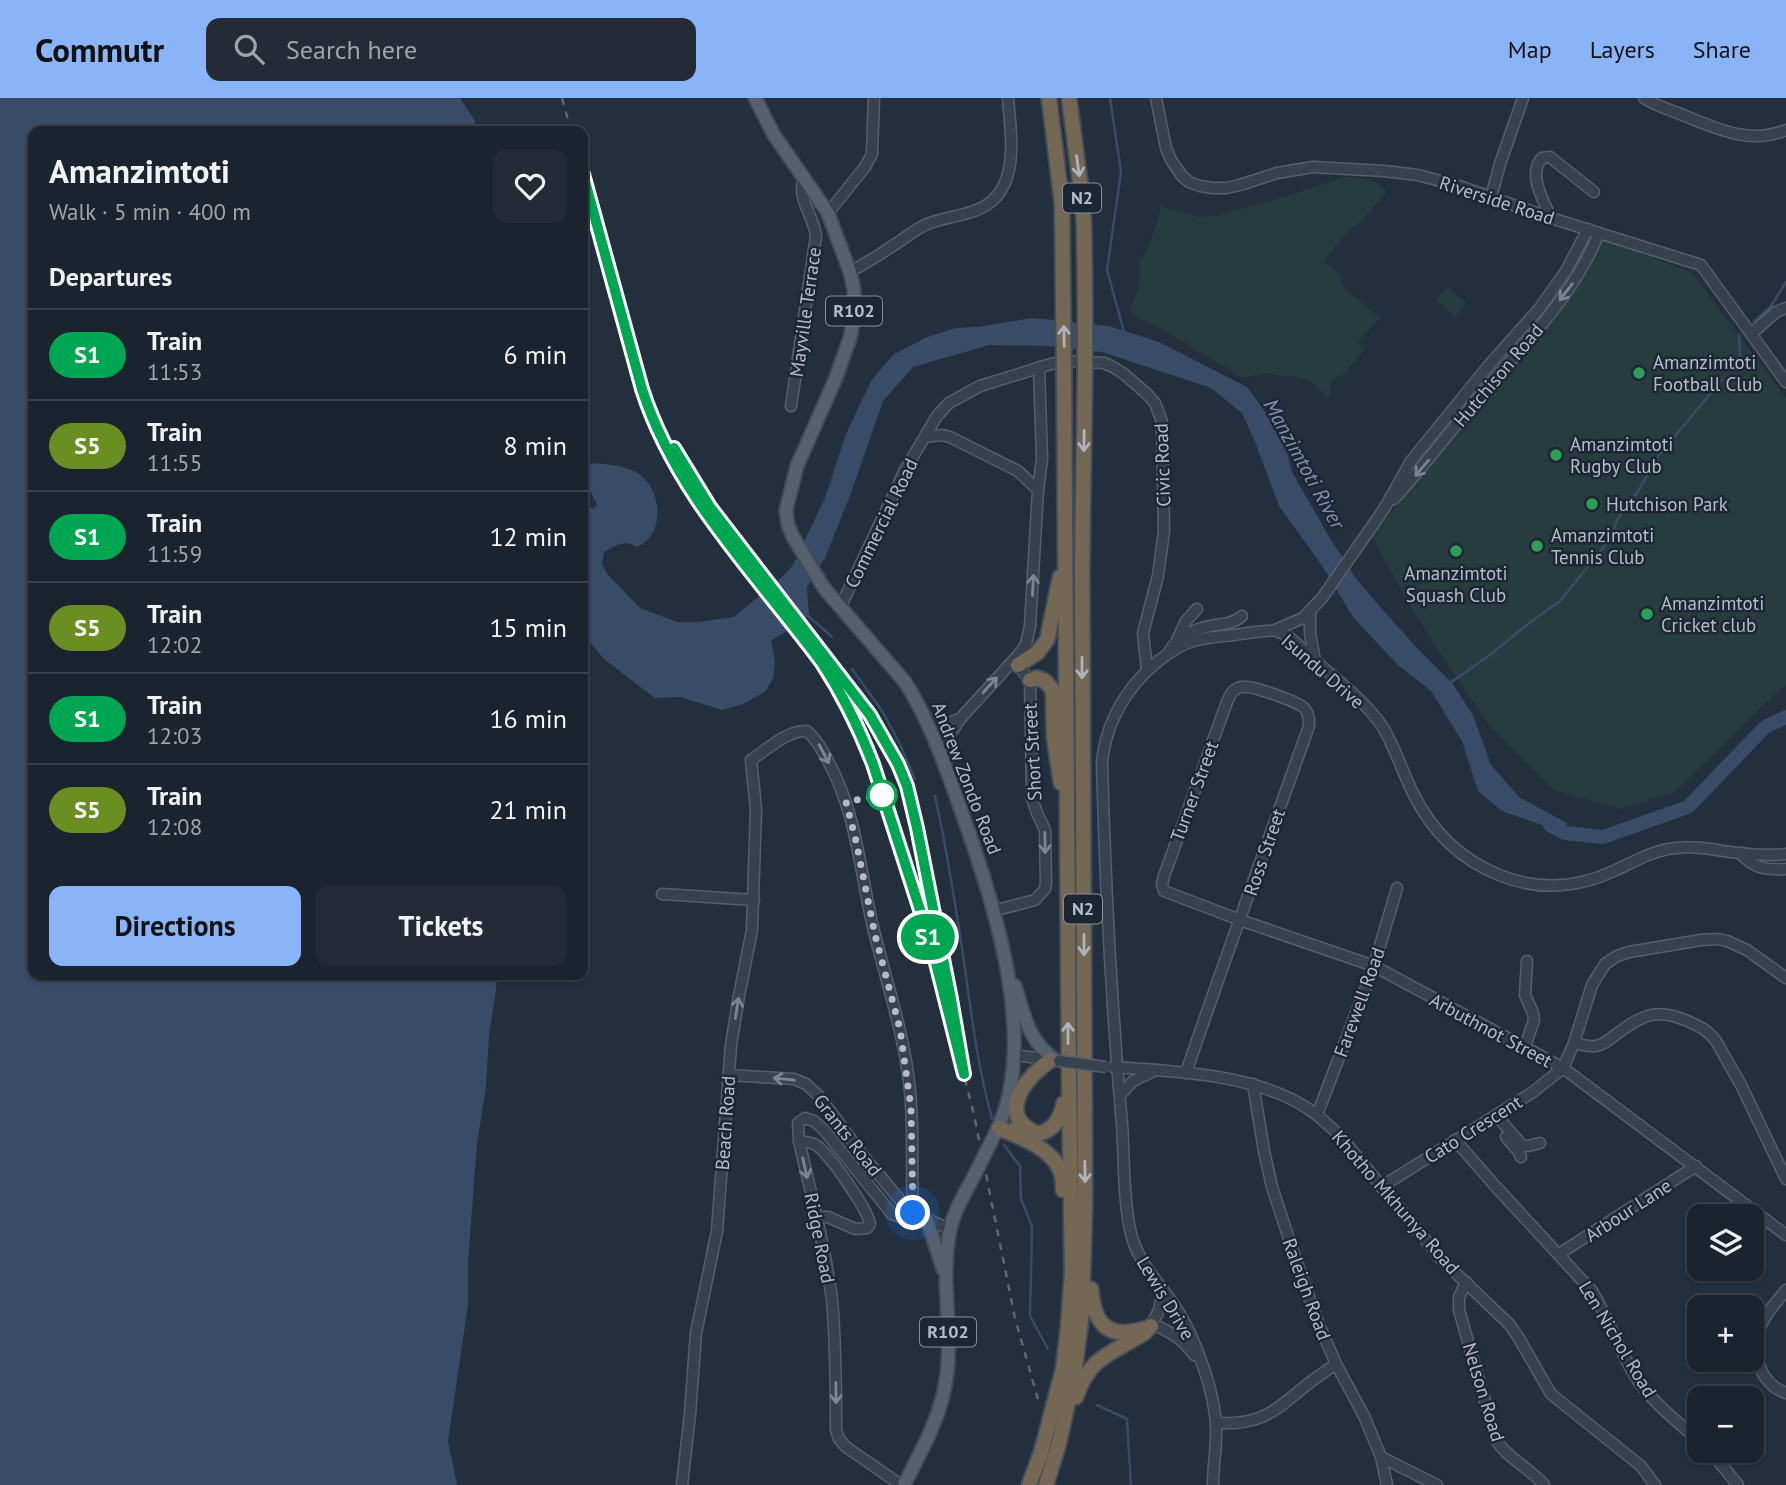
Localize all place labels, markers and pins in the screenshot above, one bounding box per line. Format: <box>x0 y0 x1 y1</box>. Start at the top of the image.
place label: Amanzimtoti Football Club <box>1653 350 1762 396</box>
marker: Amanzimtoti Football Club <box>1631 365 1647 381</box>
place label: Amanzimtoti Rugby Club <box>1570 432 1673 478</box>
marker: Amanzimtoti Rugby Club <box>1548 447 1564 463</box>
place label: Hutchison Park <box>1606 492 1728 516</box>
marker: Hutchison Park <box>1584 496 1600 512</box>
place label: Amanzimtoti Tennis Club <box>1551 523 1654 569</box>
marker: Amanzimtoti Tennis Club <box>1529 538 1545 554</box>
marker: Amanzimtoti Squash Club <box>1448 543 1464 559</box>
place label: Amanzimtoti Squash Club <box>1404 561 1508 607</box>
place label: Amanzimtoti Cricket club <box>1661 591 1764 637</box>
marker: Amanzimtoti Cricket club <box>1639 606 1655 622</box>
unlabelled marker <box>867 780 897 810</box>

